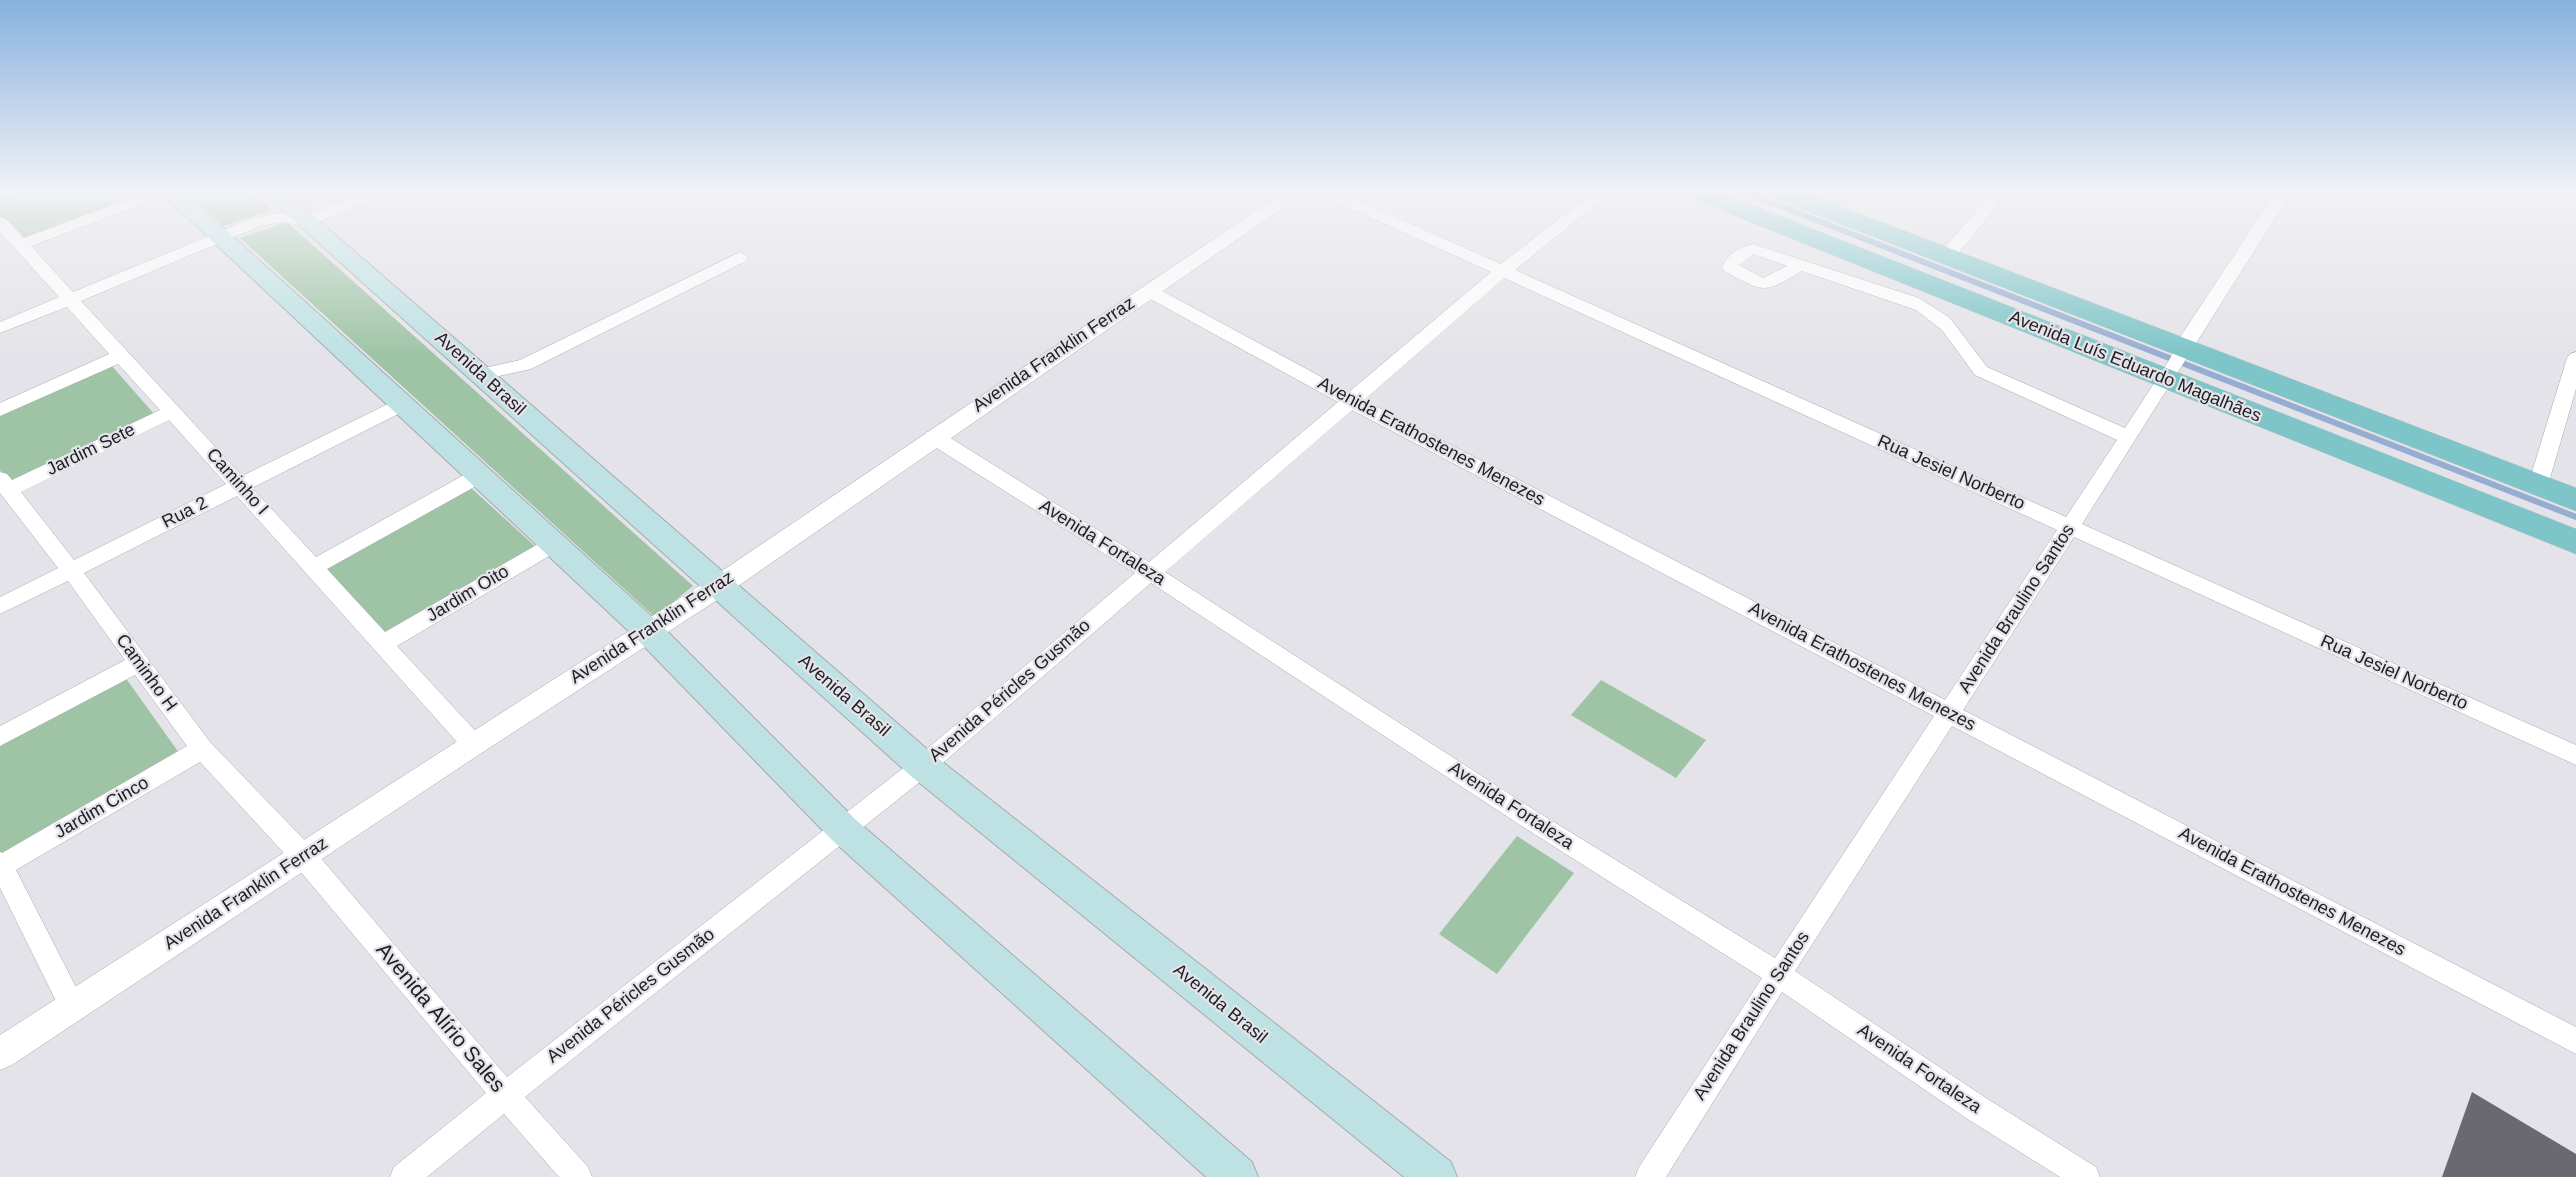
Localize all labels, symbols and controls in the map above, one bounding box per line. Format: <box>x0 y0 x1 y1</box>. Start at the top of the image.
street label: Avenida Franklin Ferraz <box>969 293 1139 417</box>
street label: Avenida Luís Eduardo Magalhães <box>2006 306 2264 428</box>
street label: Avenida Brasil <box>430 328 530 420</box>
street label: Avenida Erathostenes Menezes <box>1314 373 1548 511</box>
street label: Jardim Sete <box>43 419 139 481</box>
street label: Rua Jesiel Norberto <box>1874 431 2028 515</box>
street label: Caminho I <box>202 444 272 520</box>
street label: Rua 2 <box>159 492 211 534</box>
street label: Avenida Fortaleza <box>1035 495 1169 591</box>
street label: Avenida Braulino Santos <box>1954 521 2080 697</box>
street label: Jardim Oito <box>423 561 513 627</box>
street label: Avenida Franklin Ferraz <box>566 567 738 689</box>
street label: Avenida Erathostenes Menezes <box>1745 598 1979 736</box>
street label: Avenida Péricles Gusmão <box>925 615 1095 767</box>
street label: Caminho H <box>111 630 181 716</box>
street label: Rua Jesiel Norberto <box>2317 631 2471 715</box>
street label: Avenida Brasil <box>794 650 894 742</box>
street label: Avenida Fortaleza <box>1444 758 1578 854</box>
street label: Jardim Cinco <box>51 772 153 844</box>
street label: Avenida Erathostenes Menezes <box>2175 823 2409 961</box>
street label: Avenida Franklin Ferraz <box>160 833 332 955</box>
street label: Avenida Péricles Gusmão <box>543 924 719 1068</box>
street label: Avenida Braulino Santos <box>1689 928 1815 1104</box>
street label: Avenida Alírio Sales <box>370 938 510 1098</box>
street label: Avenida Brasil <box>1169 960 1271 1048</box>
street label: Avenida Fortaleza <box>1853 1020 1985 1118</box>

